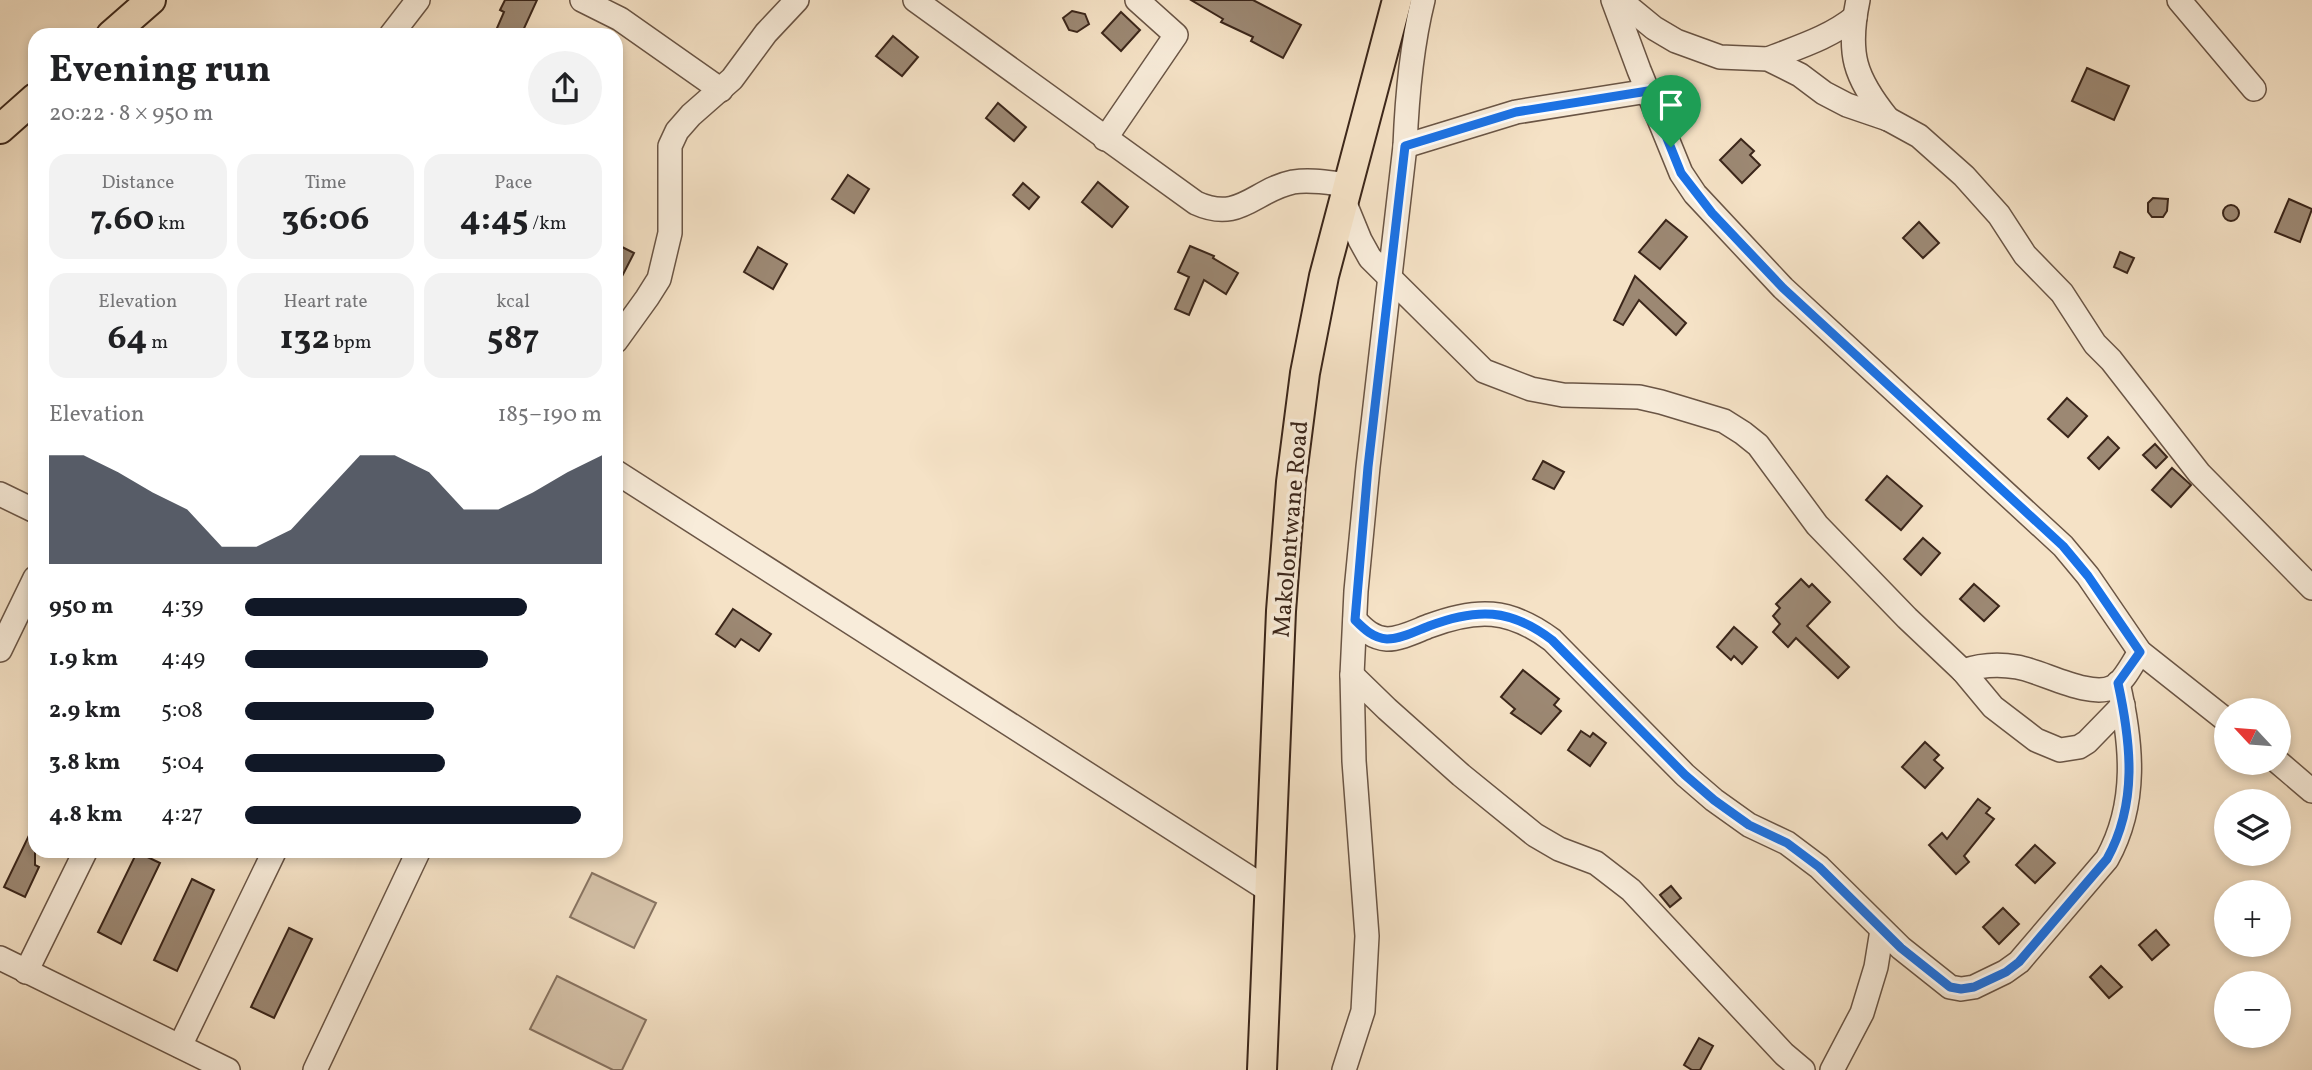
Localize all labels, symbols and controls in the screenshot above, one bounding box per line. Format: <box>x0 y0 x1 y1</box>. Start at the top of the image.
text: Evening run <box>49 45 271 98</box>
button: share <box>528 51 602 125</box>
pin <box>1641 75 1701 147</box>
icon: arrive <box>1652 86 1690 124</box>
text: 20:22 · 8 × 950 m <box>49 98 213 130</box>
text: Distance <box>101 170 174 196</box>
text: Time <box>305 170 346 196</box>
text: Pace <box>494 170 532 196</box>
text: 7.60 <box>90 196 154 244</box>
text: 36:06 <box>281 196 369 244</box>
text: 4:45 <box>460 196 529 244</box>
text: km <box>154 211 185 237</box>
text: /km <box>529 211 566 237</box>
text: Elevation <box>98 289 177 315</box>
text: Heart rate <box>284 289 367 315</box>
text: kcal <box>496 289 530 315</box>
text: 64 <box>108 315 147 363</box>
text: 132 <box>279 315 330 363</box>
text: 587 <box>487 315 539 363</box>
text: m <box>147 330 168 356</box>
text: bpm <box>330 330 372 356</box>
text: Elevation <box>49 399 145 431</box>
text: 185–190 m <box>497 399 602 431</box>
street label: Makolontwane Road <box>1266 419 1318 639</box>
text: 950 m <box>49 591 113 623</box>
text: 4:39 <box>161 591 203 623</box>
text: 1.9 km <box>49 643 118 675</box>
text: 4:49 <box>161 643 205 675</box>
text: 2.9 km <box>49 695 121 727</box>
text: 5:08 <box>161 695 203 727</box>
north arrow <box>2214 698 2291 775</box>
map controls <box>2214 698 2291 1048</box>
text: 3.8 km <box>49 747 121 779</box>
text: 5:04 <box>161 747 204 779</box>
button: layers <box>2214 789 2291 866</box>
text: 4.8 km <box>49 799 123 831</box>
text: 4:27 <box>161 799 203 831</box>
button: + <box>2214 880 2291 957</box>
button: − <box>2214 971 2291 1048</box>

